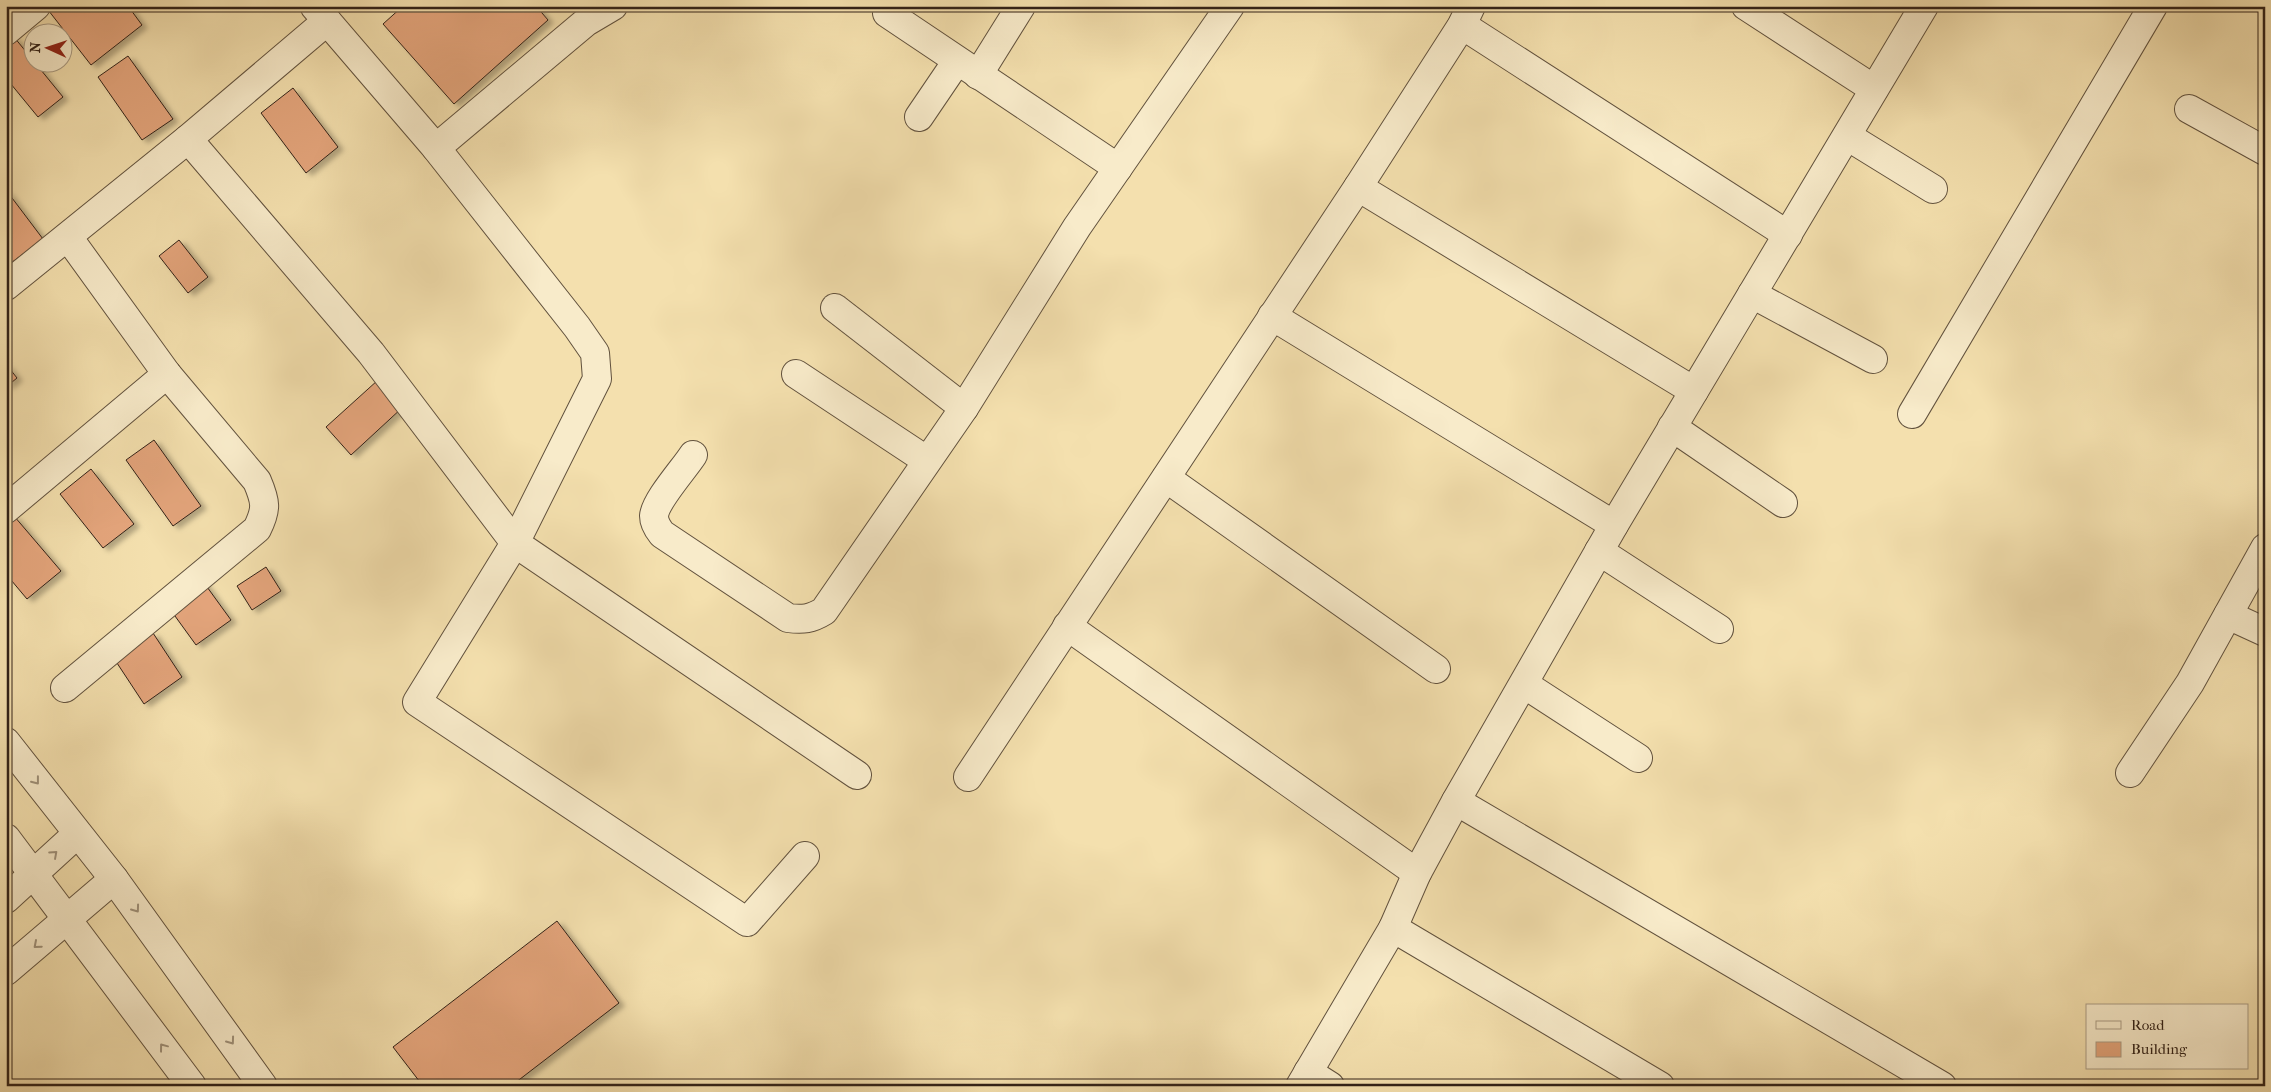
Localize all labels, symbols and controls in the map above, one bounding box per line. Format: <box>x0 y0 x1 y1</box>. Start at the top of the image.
north arrow <box>22 22 72 72</box>
text: N <box>27 41 44 53</box>
one-way arrow <box>30 775 39 785</box>
one-way arrow <box>49 851 58 860</box>
one-way arrow <box>130 903 138 912</box>
one-way arrow <box>33 939 42 948</box>
legend <box>2086 1004 2248 1070</box>
text: Road <box>2131 1016 2165 1034</box>
one-way arrow <box>225 1035 234 1045</box>
text: Building <box>2131 1040 2188 1058</box>
one-way arrow <box>160 1043 169 1053</box>

